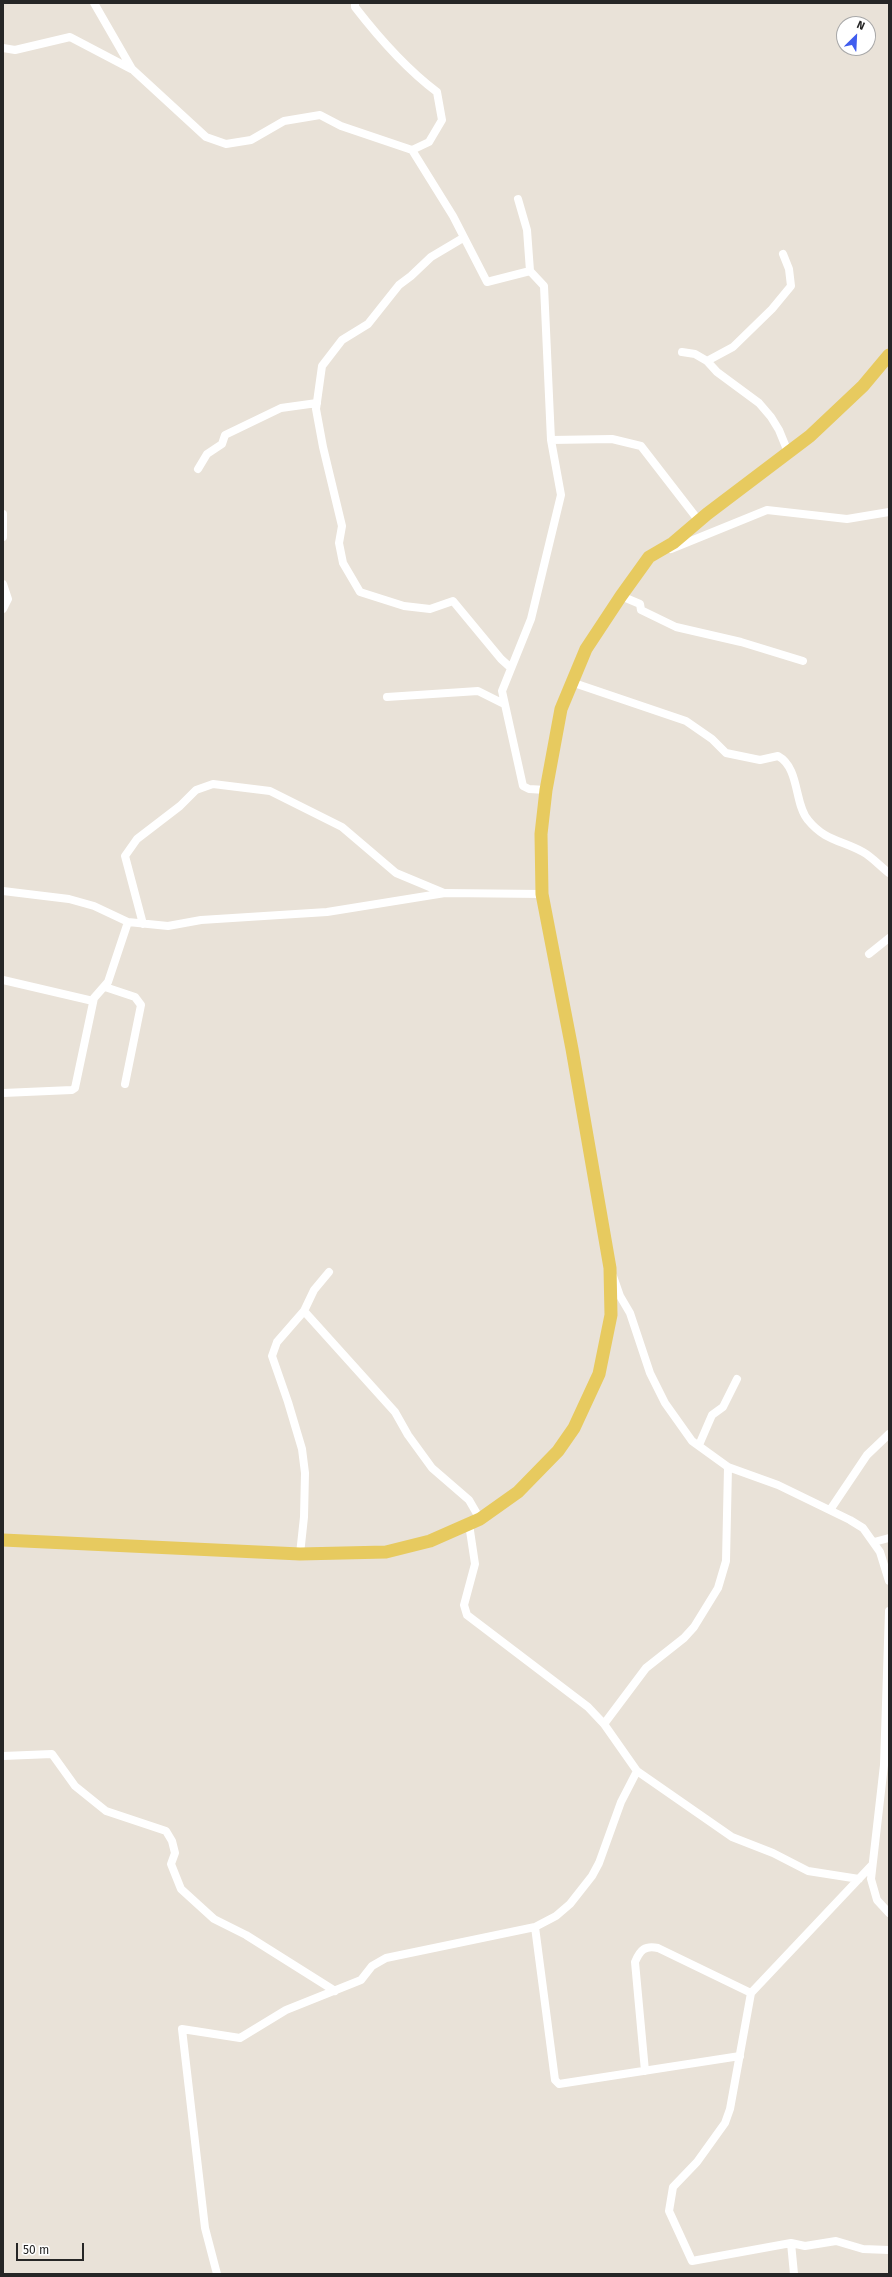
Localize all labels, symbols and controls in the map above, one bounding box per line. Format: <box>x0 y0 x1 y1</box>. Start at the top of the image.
north arrow <box>836 16 876 56</box>
text: N <box>855 18 867 33</box>
scale bar <box>18 2235 86 2261</box>
text: 50 m <box>23 2243 49 2257</box>

